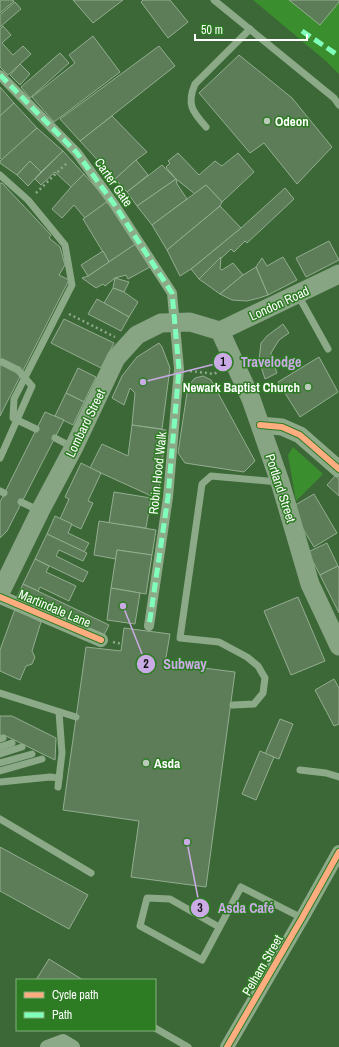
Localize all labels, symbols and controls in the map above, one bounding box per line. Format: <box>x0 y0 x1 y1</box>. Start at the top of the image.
scale bar <box>195 16 307 42</box>
text: 50 m <box>201 22 223 38</box>
place label: Odeon <box>275 113 309 130</box>
marker: Odeon <box>262 116 272 126</box>
street label: Carter Gate <box>91 155 137 210</box>
street label: London Road <box>247 282 312 325</box>
callout: Travelodge <box>213 349 309 375</box>
text: Travelodge <box>241 353 301 371</box>
text: 1 <box>220 354 226 370</box>
place label: Newark Baptist Church <box>183 379 300 396</box>
marker: Newark Baptist Church <box>303 382 313 392</box>
street label: Lombard Street <box>62 386 109 460</box>
street label: Robin Hood Walk <box>145 430 170 515</box>
street label: Portland Street <box>261 452 300 525</box>
street label: Martindale Lane <box>16 586 94 631</box>
callout: Subway <box>136 651 215 677</box>
text: Subway <box>163 655 207 673</box>
text: 2 <box>143 656 149 672</box>
place label: Asda <box>154 755 180 772</box>
marker: Asda <box>141 758 151 768</box>
callout: Asda Café <box>190 895 282 921</box>
text: Asda Café <box>218 899 274 917</box>
text: 3 <box>197 900 203 916</box>
street label: Pelham Street <box>238 932 287 999</box>
legend <box>16 979 156 1031</box>
text: Cycle path <box>52 987 99 1003</box>
text: Path <box>52 1007 72 1023</box>

